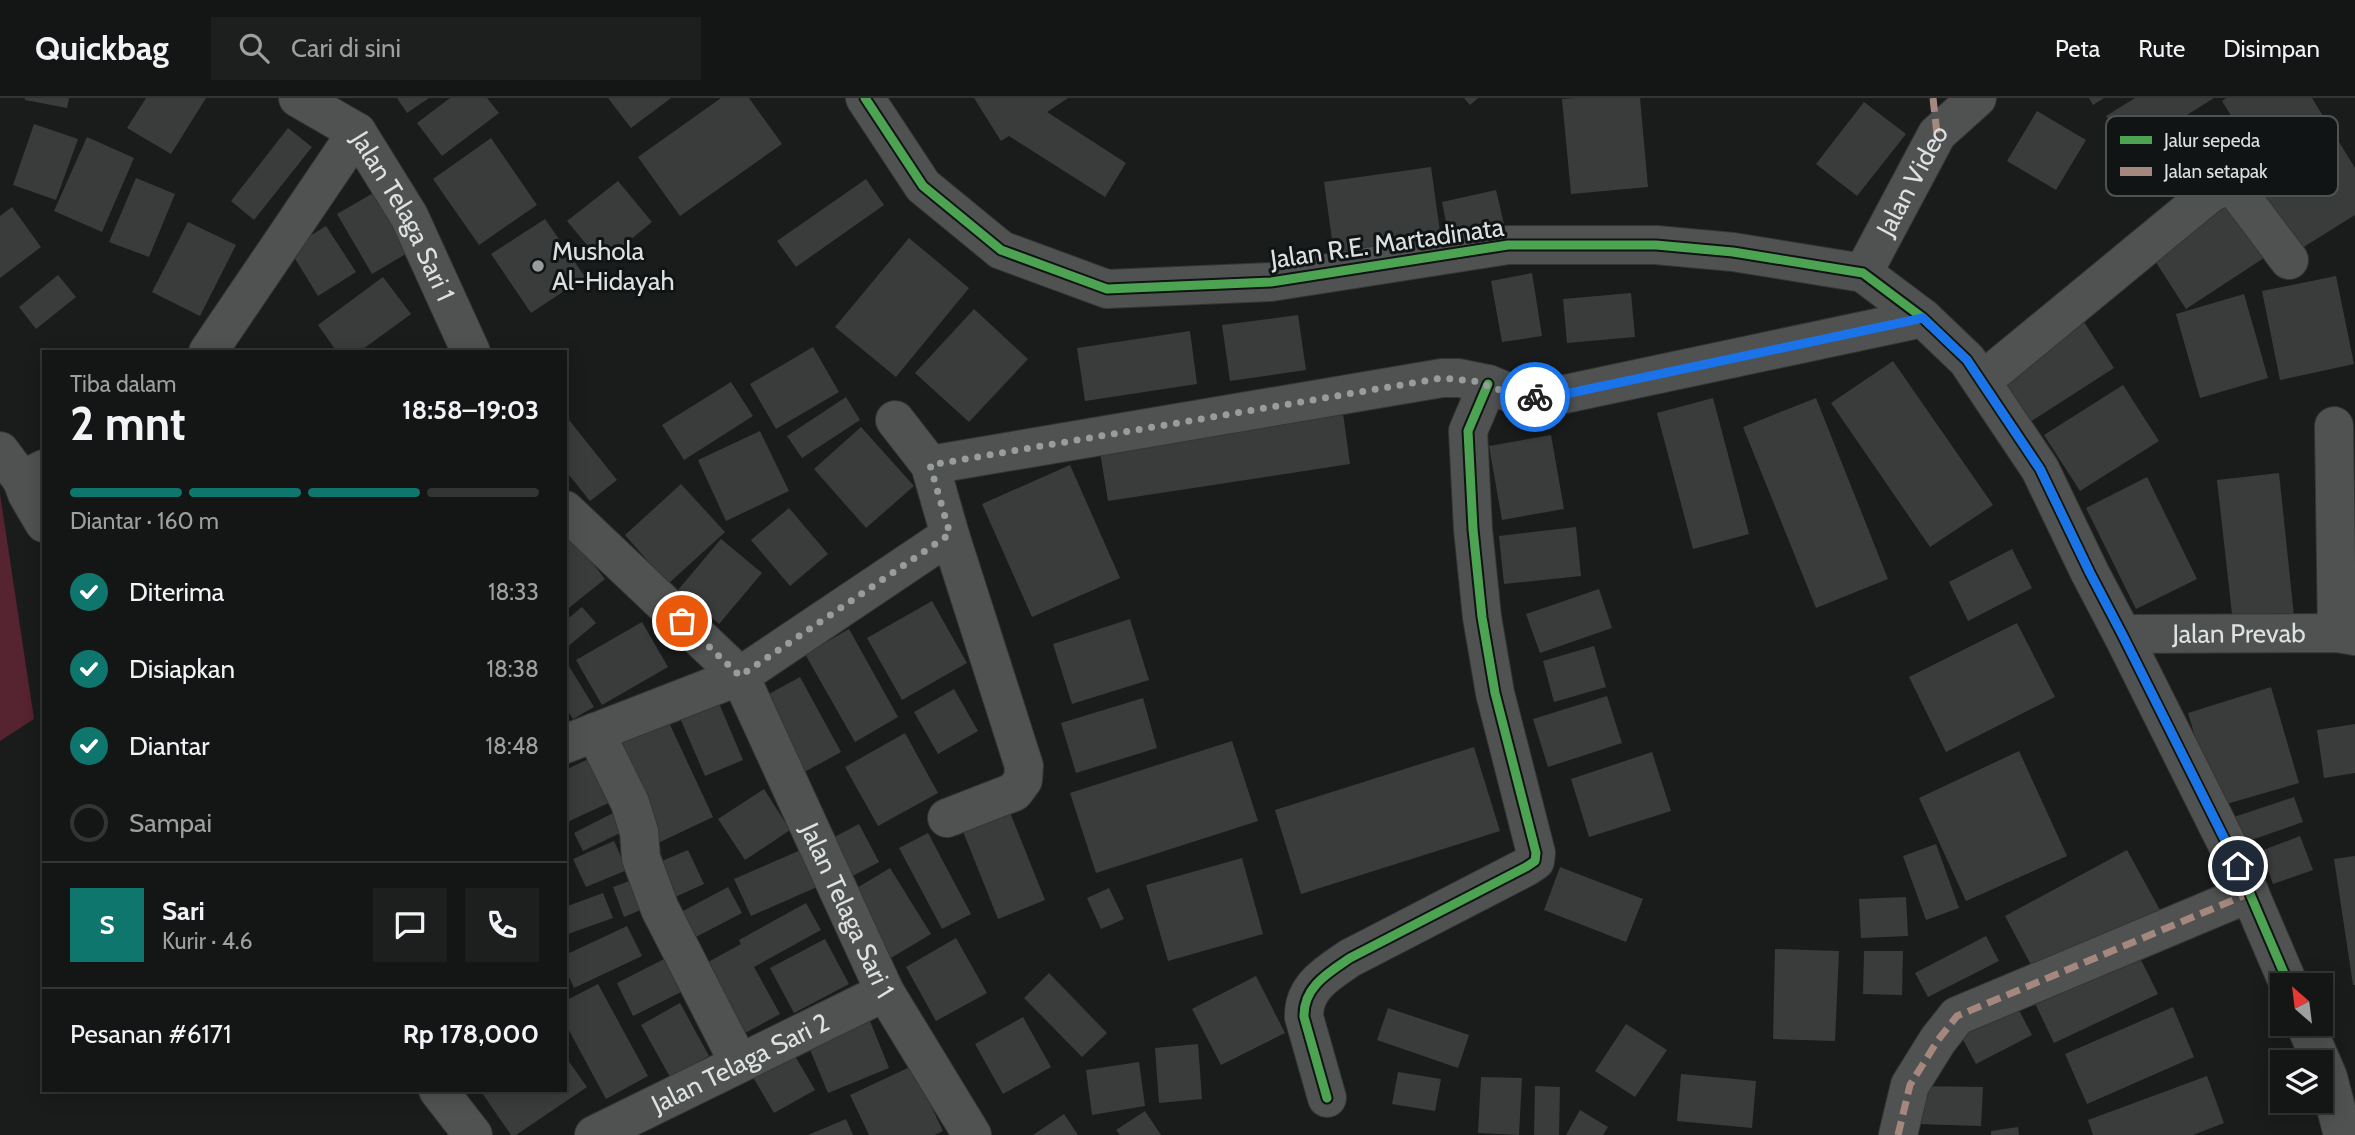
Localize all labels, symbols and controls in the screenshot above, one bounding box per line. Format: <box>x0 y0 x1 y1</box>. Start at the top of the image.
search box <box>211 17 701 80</box>
text: Quickbag <box>35 28 169 68</box>
icon: search <box>235 29 273 67</box>
text: Cari di sini <box>291 32 401 64</box>
text: Peta <box>2055 34 2100 63</box>
text: Rute <box>2138 34 2185 63</box>
text: Disimpan <box>2223 34 2320 63</box>
street label: Jalan Video <box>1869 116 1954 243</box>
legend <box>2106 116 2338 196</box>
street label: Jalan Telaga Sari 1 <box>344 124 462 306</box>
text: Jalur sepeda <box>2163 129 2260 152</box>
text: Jalan setapak <box>2163 160 2268 183</box>
street label: Jalan R.E. Martadinata <box>1267 211 1506 275</box>
place label: Mushola Al-Hidayah <box>552 235 675 297</box>
marker: Mushola Al-Hidayah <box>530 258 546 274</box>
courier <box>1500 362 1570 432</box>
text: Tiba dalam <box>70 370 176 398</box>
icon: bike <box>1516 378 1554 416</box>
text: 18:58–19:03 <box>402 394 539 426</box>
text: 2 mnt <box>70 396 186 452</box>
text: Diantar · 160 m <box>70 507 219 535</box>
icon: check <box>70 573 108 611</box>
text: Diterima <box>129 576 224 608</box>
text: 18:33 <box>488 578 539 606</box>
pin <box>652 591 712 651</box>
icon: bag <box>663 602 701 640</box>
street label: Jalan Prevab <box>2171 617 2306 650</box>
icon: check <box>70 650 108 688</box>
text: Disiapkan <box>129 653 235 685</box>
text: 18:38 <box>486 655 539 683</box>
icon: check <box>70 727 108 765</box>
text: Diantar <box>129 730 210 762</box>
text: 18:48 <box>486 732 539 760</box>
text: Sampai <box>129 807 212 839</box>
street label: Jalan Telaga Sari 1 <box>793 817 901 1004</box>
pin <box>2208 836 2268 896</box>
icon: home <box>2219 847 2257 885</box>
button: chat <box>373 888 447 962</box>
button: phone <box>465 888 539 962</box>
text: Sari <box>162 895 205 927</box>
text: S <box>99 909 115 941</box>
text: Kurir · 4.6 <box>162 927 253 955</box>
north arrow <box>2270 973 2333 1036</box>
map controls <box>2270 973 2333 1113</box>
street label: Jalan Telaga Sari 2 <box>645 1006 834 1121</box>
text: Pesanan #6171 <box>70 1018 231 1050</box>
text: Rp 178,000 <box>403 1018 539 1050</box>
button: layers <box>2270 1050 2333 1113</box>

